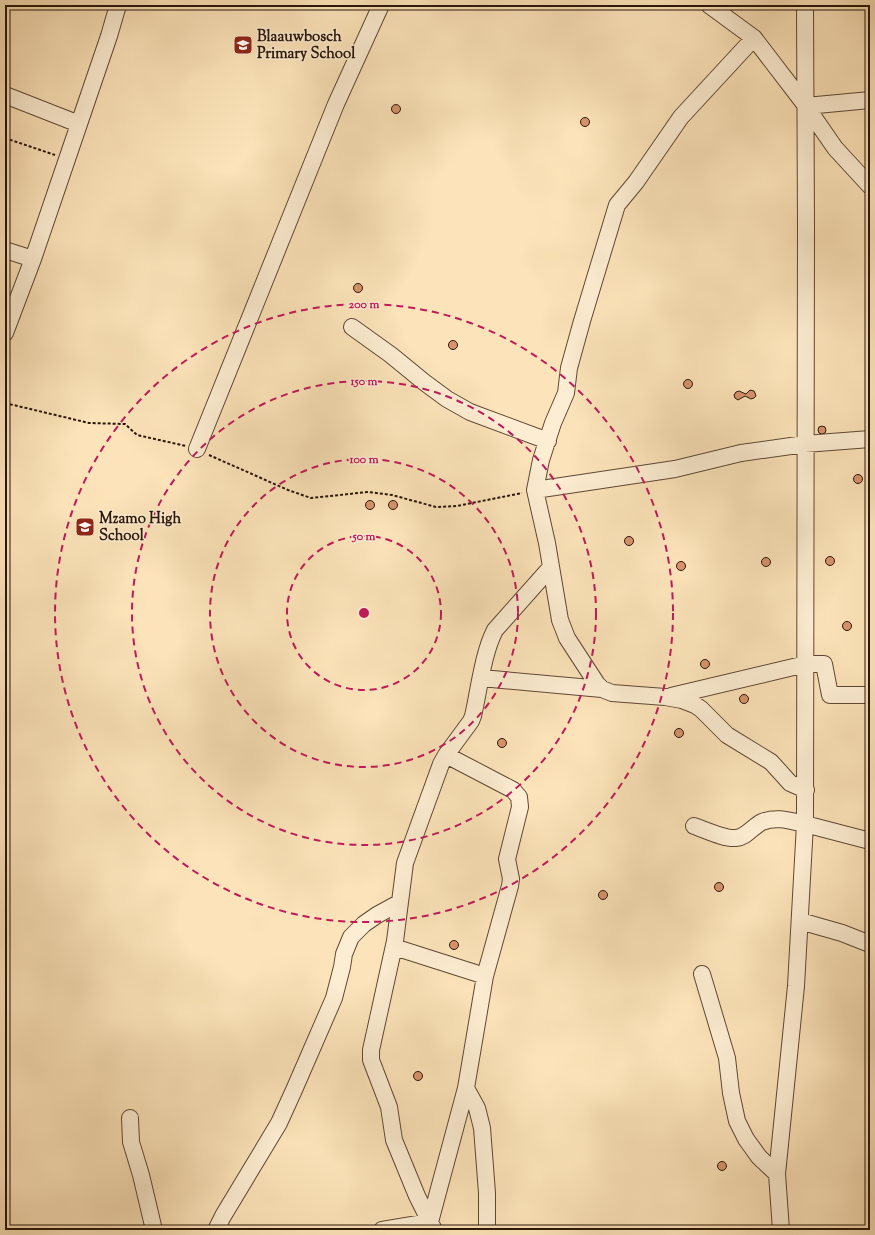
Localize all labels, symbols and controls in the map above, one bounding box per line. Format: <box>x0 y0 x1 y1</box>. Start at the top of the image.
place label: Blaauwbosch Primary School <box>257 27 356 65</box>
school or university icon: Blaauwbosch Primary School <box>232 34 254 56</box>
text: 200 m <box>349 296 379 314</box>
text: 150 m <box>349 373 378 391</box>
text: 100 m <box>348 451 379 469</box>
place label: Mzamo High School <box>99 509 181 547</box>
school or university icon: Mzamo High School <box>74 516 96 538</box>
text: 50 m <box>352 528 376 546</box>
centre of rings <box>357 606 371 620</box>

